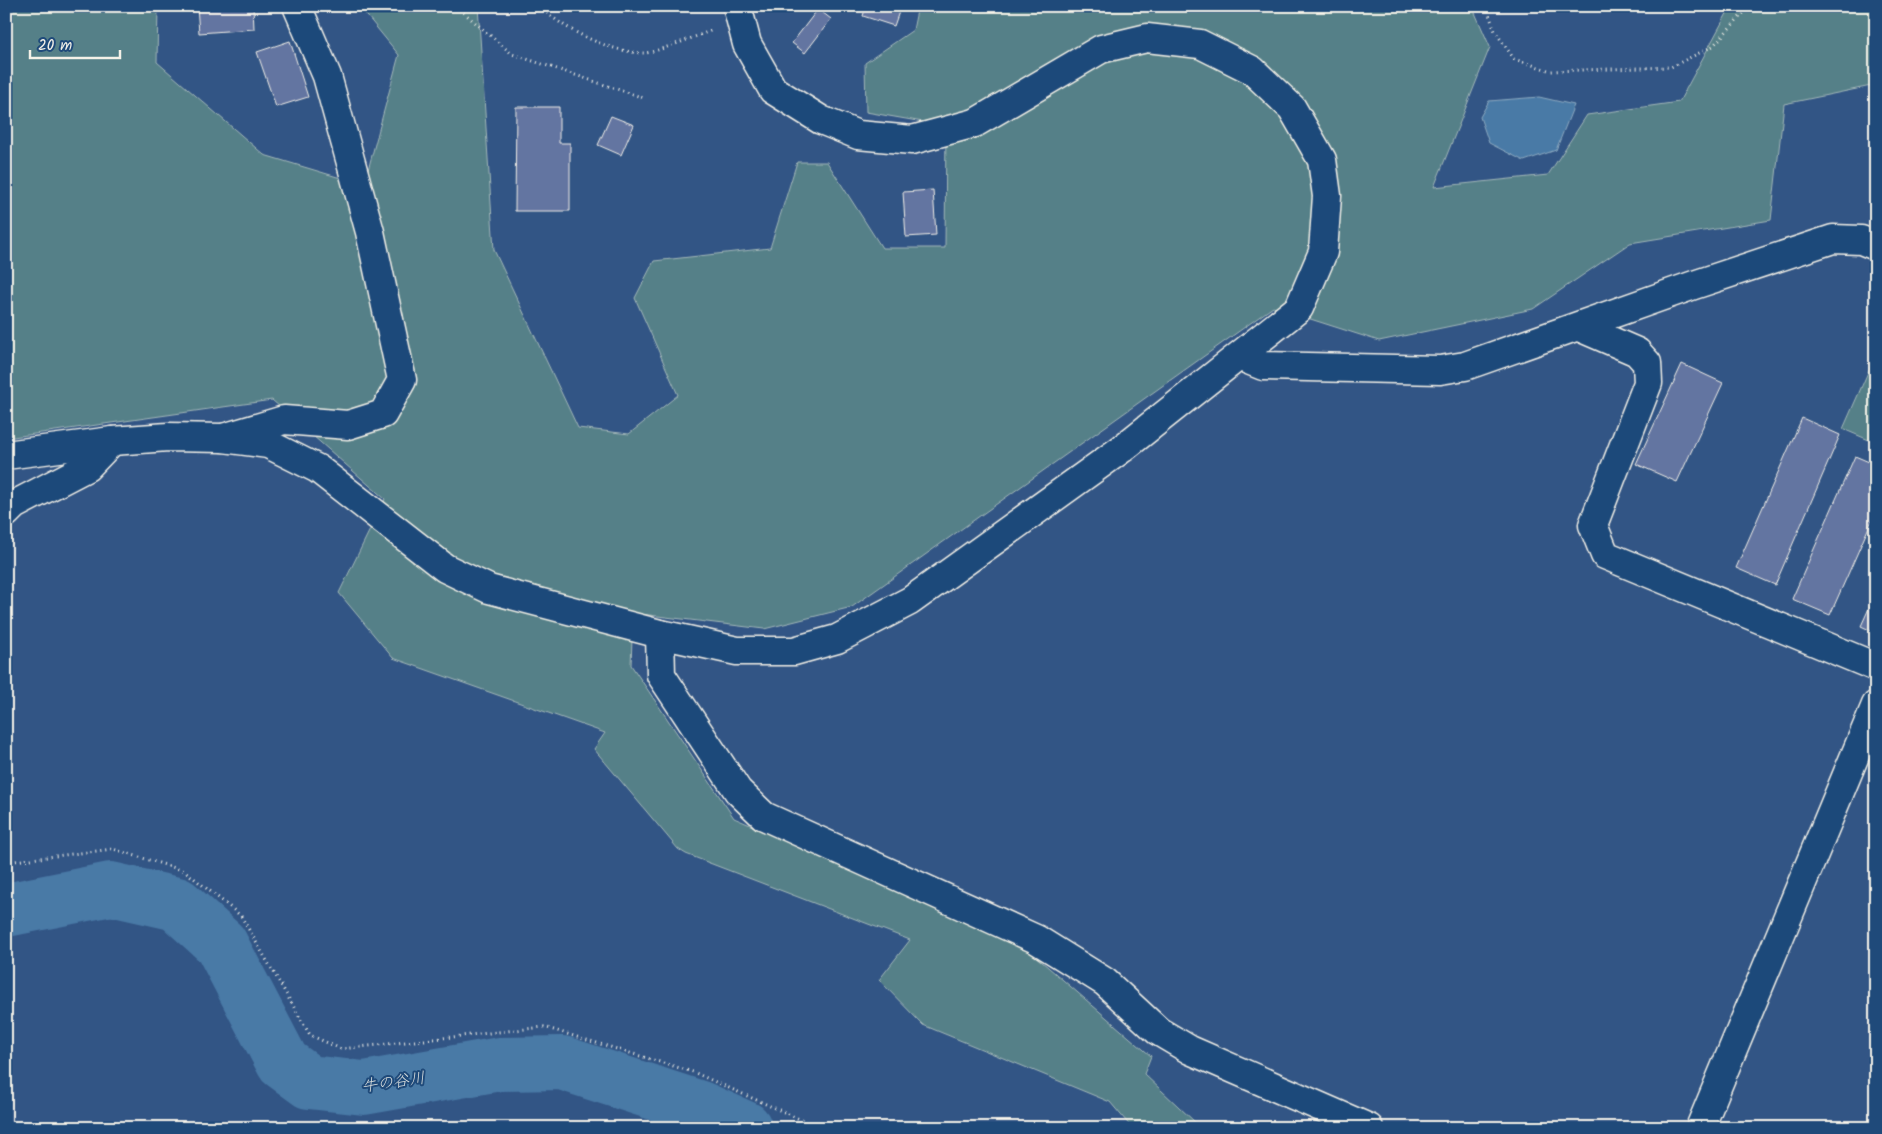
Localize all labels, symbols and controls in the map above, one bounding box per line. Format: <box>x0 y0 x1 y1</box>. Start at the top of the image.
scale bar <box>30 28 120 60</box>
text: 20 m <box>38 34 72 58</box>
water label: 牛の谷川 <box>360 1066 427 1099</box>

